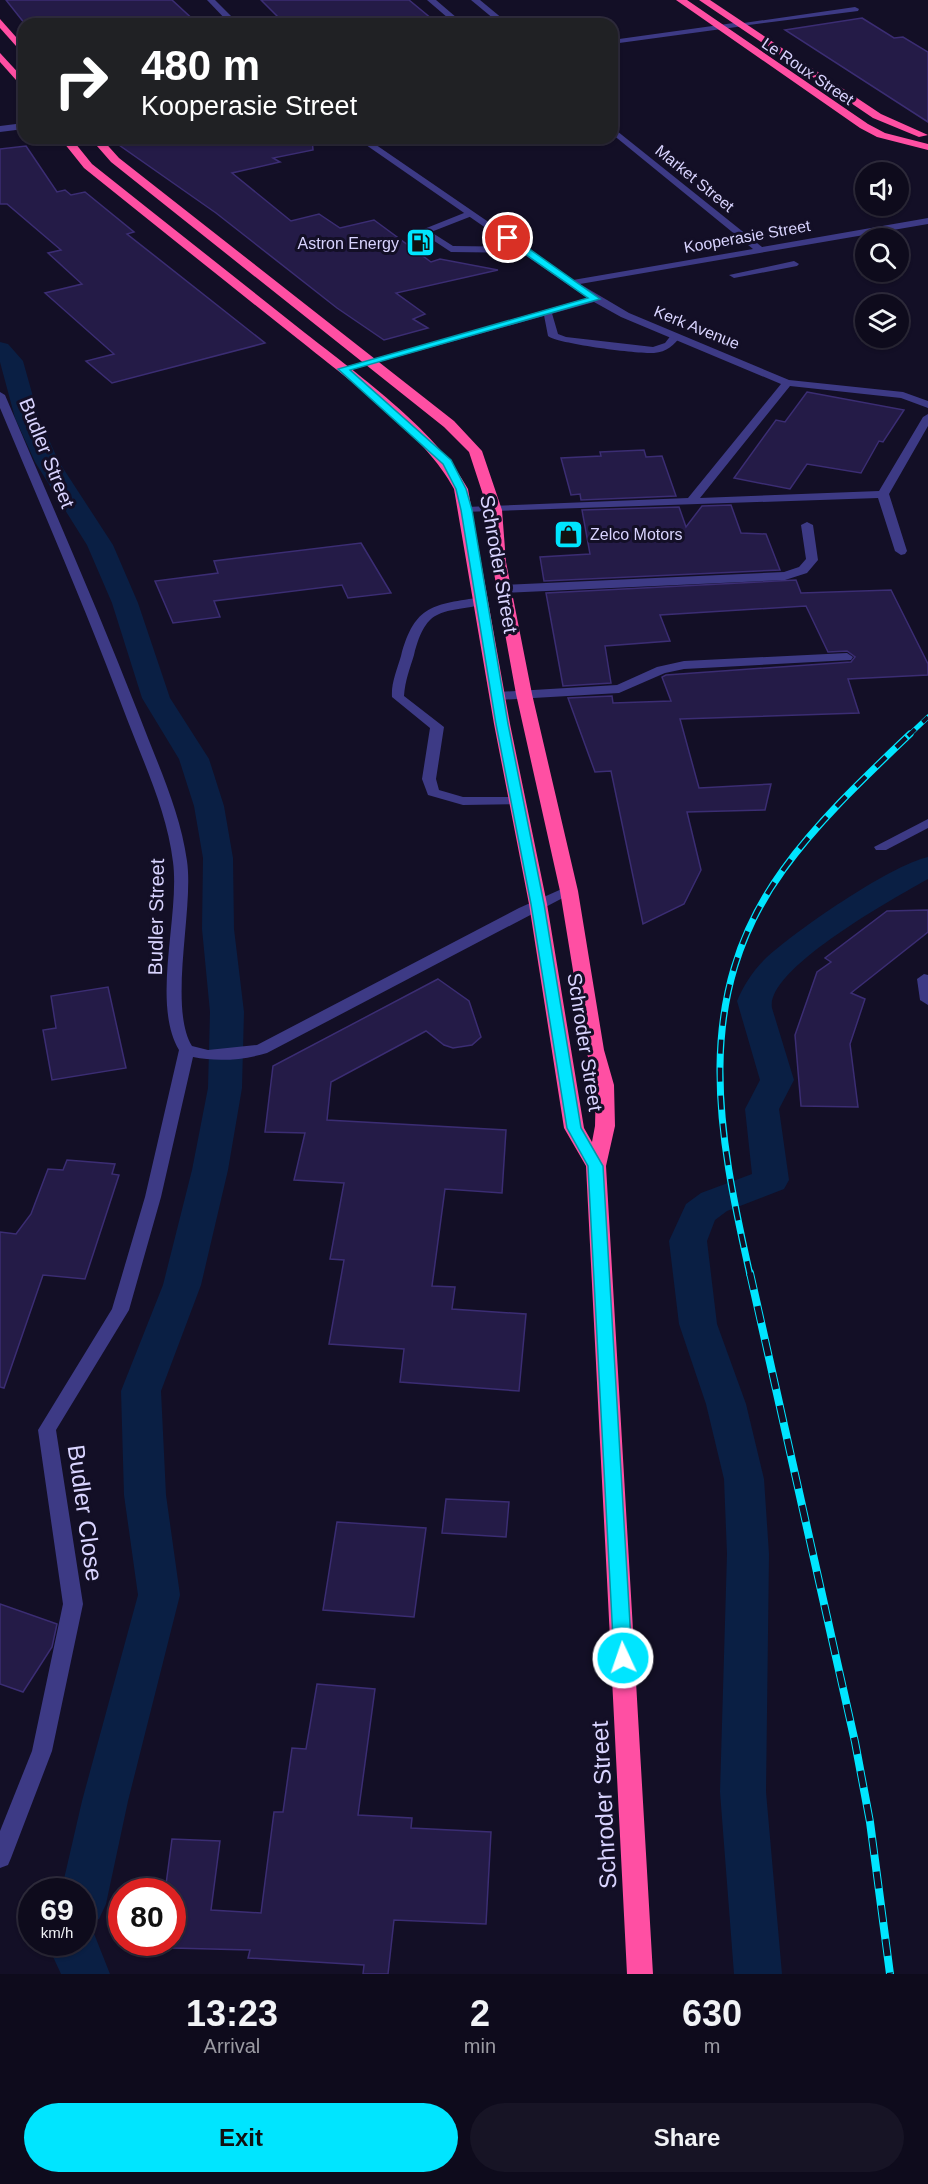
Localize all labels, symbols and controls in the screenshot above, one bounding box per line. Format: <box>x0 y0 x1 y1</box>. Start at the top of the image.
street label: Le Roux Street <box>759 35 857 109</box>
icon: right <box>42 42 120 120</box>
text: 480 m <box>141 42 260 89</box>
text: Kooperasie Street <box>141 91 357 121</box>
street label: Market Street <box>652 142 738 216</box>
map controls <box>855 162 909 348</box>
button: sound <box>855 162 909 216</box>
pin <box>482 212 533 263</box>
street label: Kooperasie Street <box>683 217 812 256</box>
icon: arrive <box>491 221 524 254</box>
fuel station icon: Astron Energy <box>404 227 436 259</box>
button: search <box>855 228 909 282</box>
place label: Astron Energy <box>298 235 399 252</box>
button: layers <box>855 294 909 348</box>
street label: Kerk Avenue <box>652 303 742 352</box>
street label: Budler Street <box>15 395 79 512</box>
street label: Schroder Street <box>476 493 522 635</box>
shop icon: Zelco Motors <box>553 518 585 550</box>
place label: Zelco Motors <box>590 526 682 543</box>
street label: Budler Street <box>144 858 168 976</box>
street label: Schroder Street <box>563 971 607 1113</box>
street label: Budler Close <box>63 1443 108 1583</box>
position arrow <box>591 1626 655 1690</box>
street label: Schroder Street <box>586 1720 621 1890</box>
speed limit sign: 80 <box>108 1878 186 1956</box>
text: 69 <box>40 1893 74 1926</box>
text: km/h <box>41 1924 73 1941</box>
text: 13:23 <box>186 1993 278 2034</box>
text: 2 <box>470 1993 490 2034</box>
text: 630 <box>682 1993 742 2034</box>
text: Arrival <box>204 2035 260 2057</box>
text: min <box>464 2035 496 2057</box>
text: m <box>704 2035 720 2057</box>
button: Exit <box>24 2103 458 2172</box>
button: Share <box>470 2103 904 2172</box>

